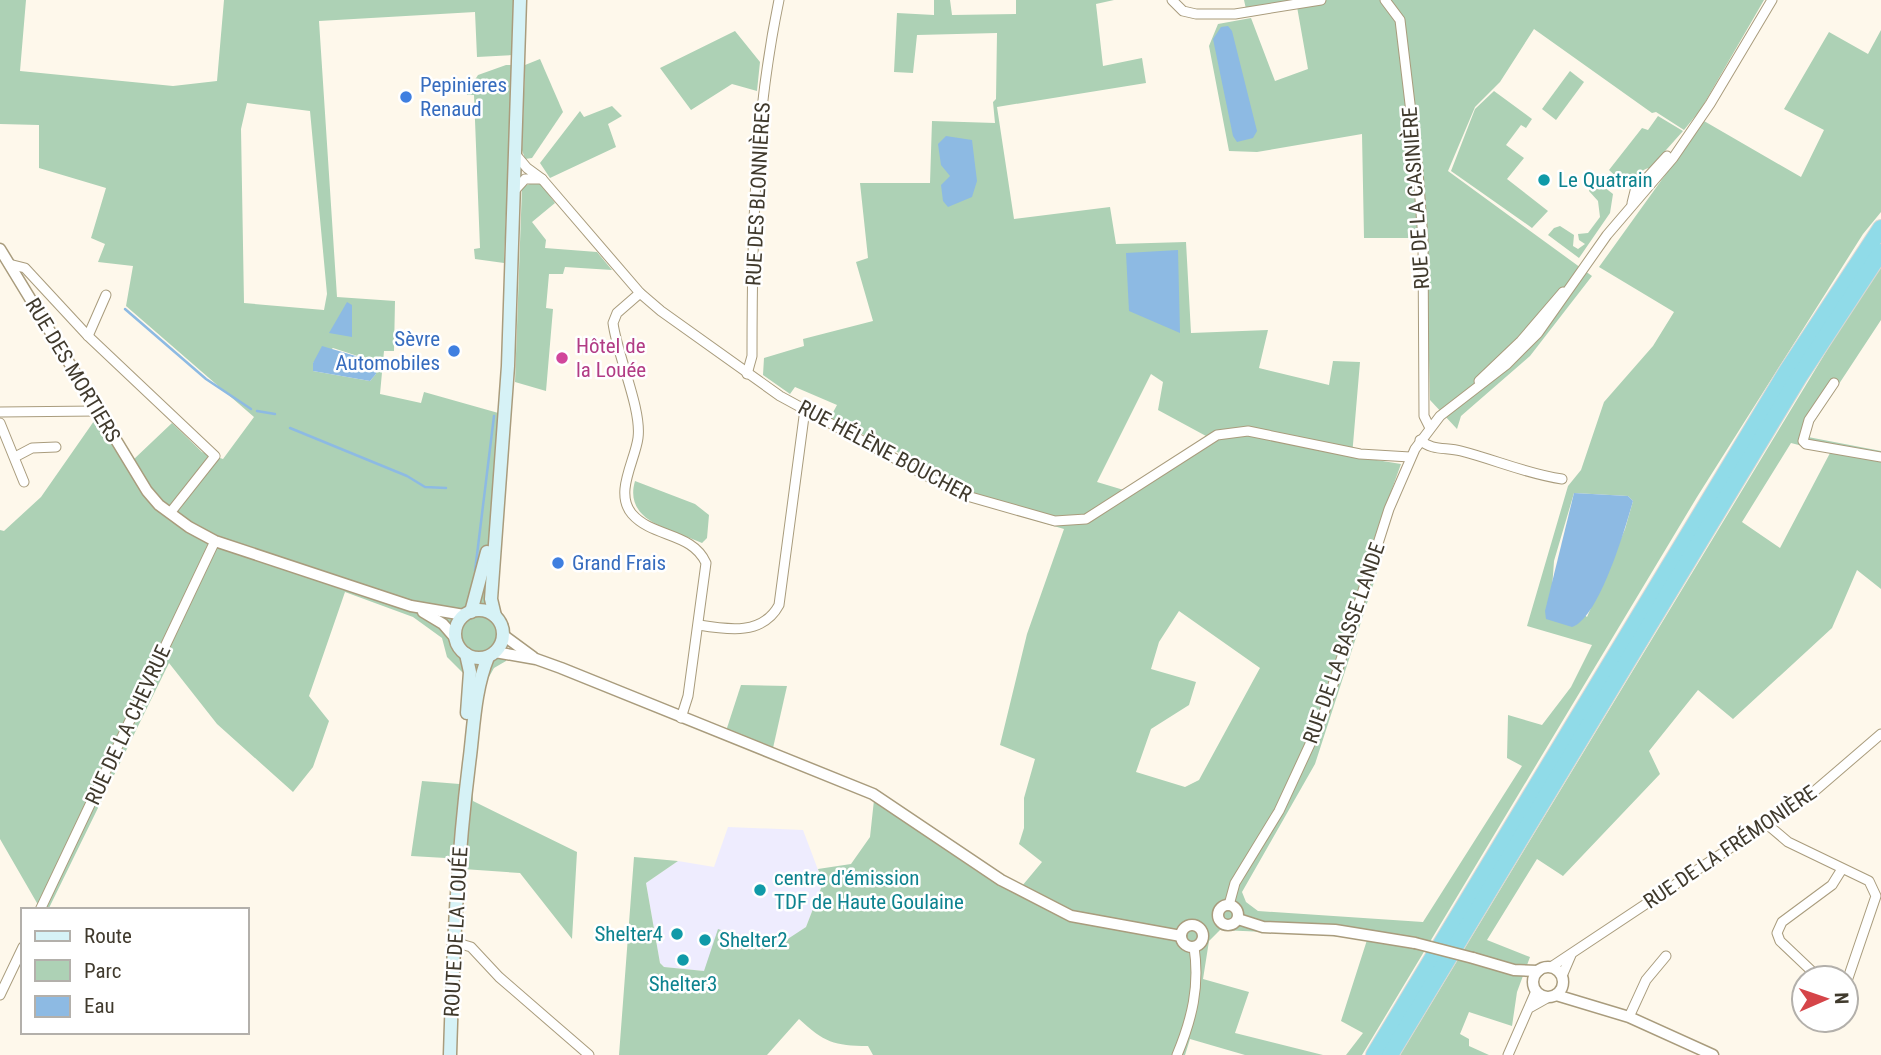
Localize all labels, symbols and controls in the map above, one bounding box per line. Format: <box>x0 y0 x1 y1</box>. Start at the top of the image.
place label: Pepinieres Renaud <box>420 73 507 121</box>
marker: Pepinieres Renaud <box>398 89 414 105</box>
street label: RUE DES BLONNIÈRES <box>741 101 775 286</box>
street label: RUE DE LA CASINIÈRE <box>1398 106 1434 290</box>
place label: Le Quatrain <box>1558 168 1653 192</box>
marker: Le Quatrain <box>1536 172 1552 188</box>
street label: RUE DES MORTIERS <box>21 294 126 446</box>
place label: Sèvre Automobiles <box>336 327 440 375</box>
place label: Hôtel de la Louée <box>576 334 646 382</box>
marker: Sèvre Automobiles <box>446 343 462 359</box>
marker: Hôtel de la Louée <box>554 350 570 366</box>
street label: RUE HÉLÈNE BOUCHER <box>794 395 976 507</box>
street label: RUE DE LA BASSE LANDE <box>1298 539 1390 747</box>
place label: Grand Frais <box>572 551 666 575</box>
marker: Grand Frais <box>550 555 566 571</box>
street label: RUE DE LA CHEVRUE <box>81 641 175 809</box>
street label: RUE DE LA FRÉMONIÈRE <box>1639 780 1821 914</box>
street label: ROUTE DE LA LOUÉE <box>440 846 472 1018</box>
place label: centre d'émission TDF de Haute Goulaine <box>774 866 964 914</box>
marker: centre d'émission TDF de Haute Goulaine <box>752 882 768 898</box>
legend <box>21 908 248 1034</box>
place label: Shelter4 <box>594 922 663 946</box>
text: Route <box>84 924 132 948</box>
marker: Shelter4 <box>669 926 685 942</box>
place label: Shelter2 <box>719 928 788 952</box>
marker: Shelter2 <box>697 932 713 948</box>
marker: Shelter3 <box>675 952 691 968</box>
text: Parc <box>84 959 122 983</box>
north arrow <box>1790 964 1860 1034</box>
place label: Shelter3 <box>649 972 717 996</box>
text: N <box>1830 992 1853 1005</box>
text: Eau <box>84 994 115 1018</box>

